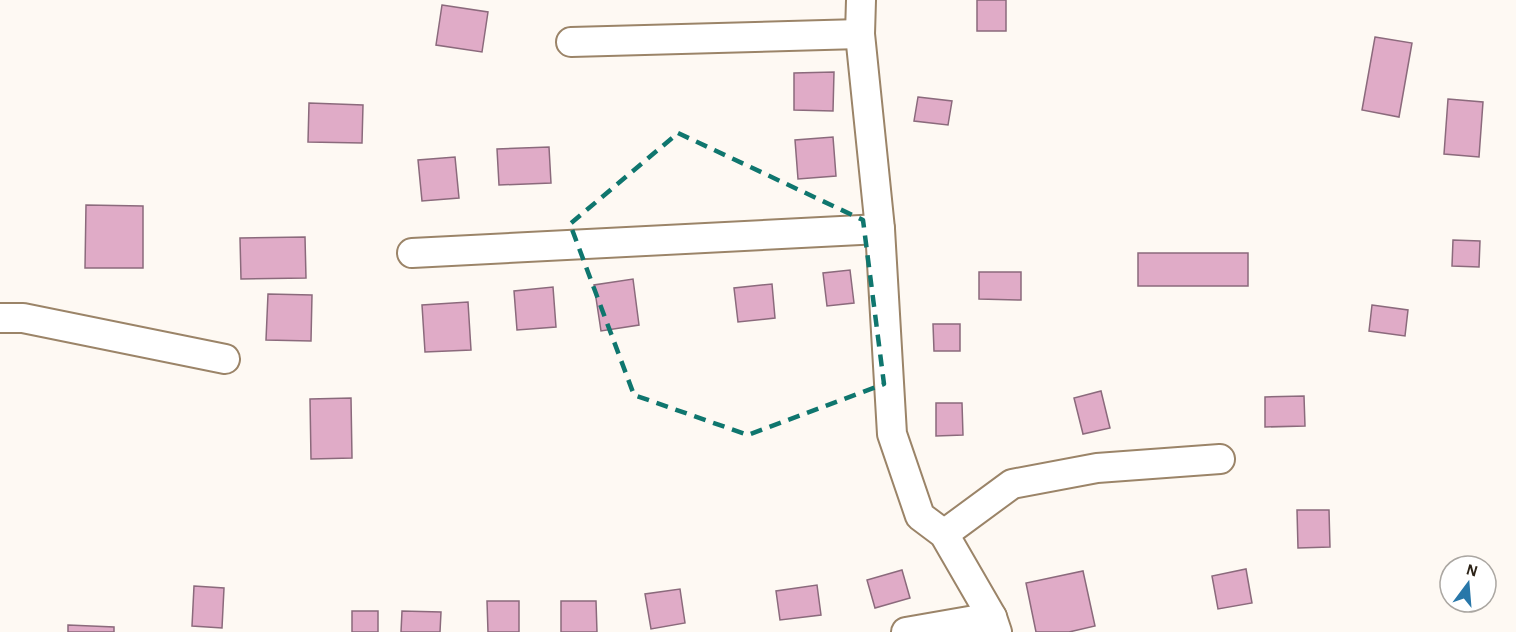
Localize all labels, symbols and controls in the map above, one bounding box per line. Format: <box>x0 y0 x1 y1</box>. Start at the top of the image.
north arrow <box>1438 554 1498 614</box>
text: N <box>1464 561 1479 580</box>

